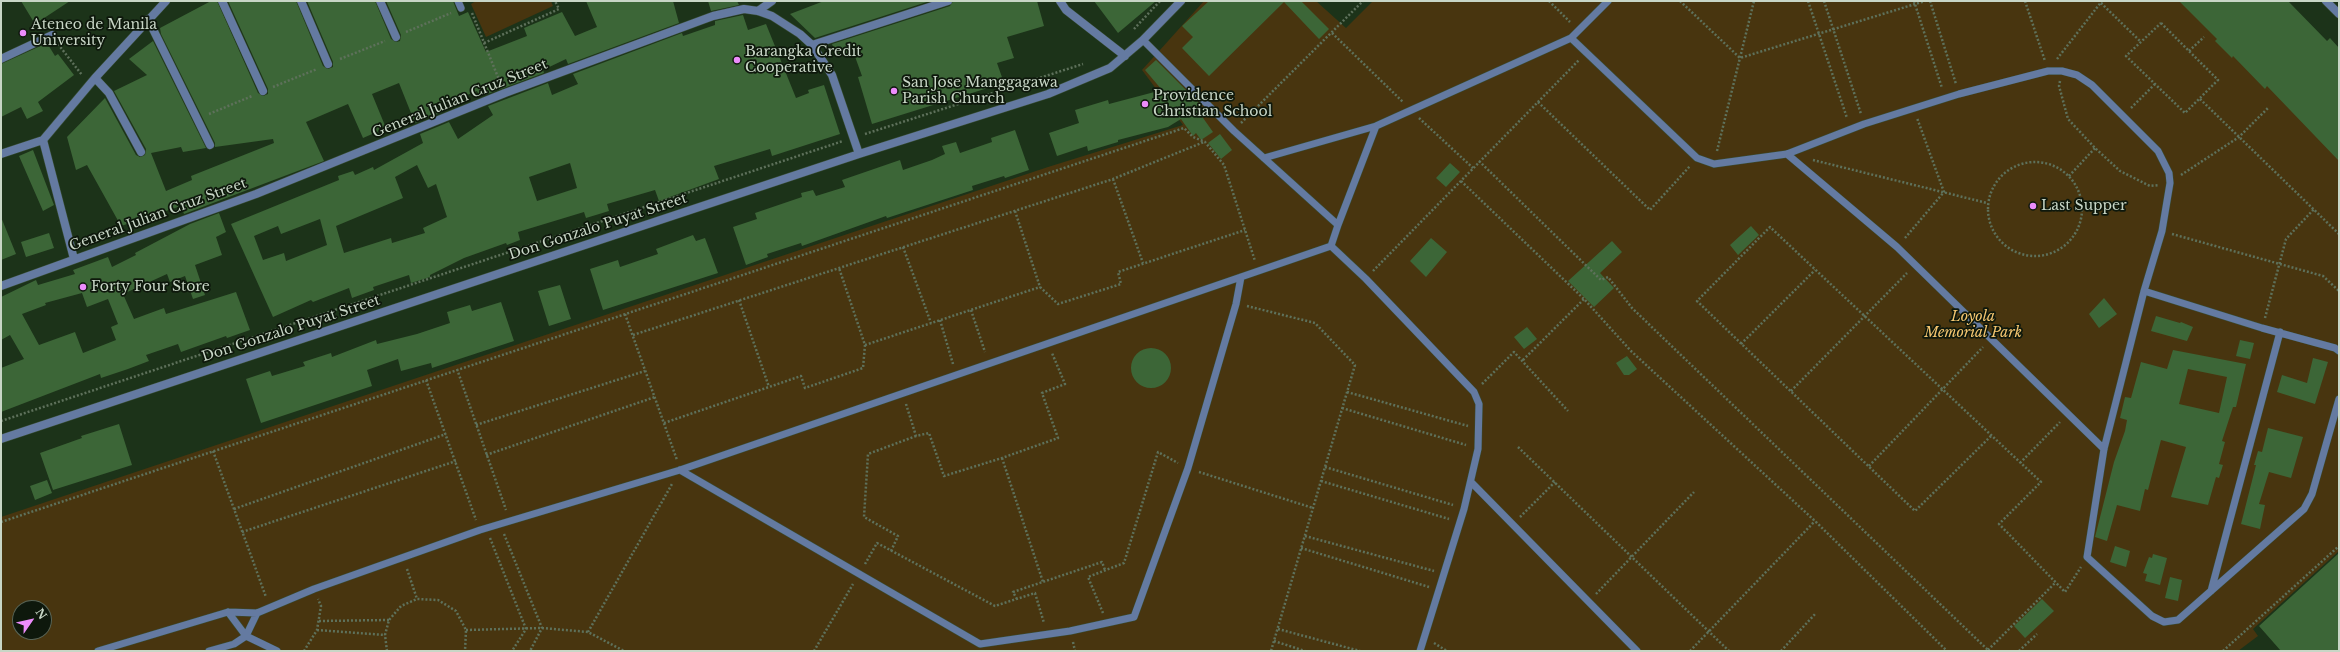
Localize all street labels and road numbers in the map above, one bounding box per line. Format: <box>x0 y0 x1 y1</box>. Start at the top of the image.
street label: General Julian Cruz Street <box>370 56 550 142</box>
street label: General Julian Cruz Street <box>67 175 249 255</box>
street label: Don Gonzalo Puyat Street <box>507 190 689 264</box>
street label: Don Gonzalo Puyat Street <box>200 292 382 366</box>

